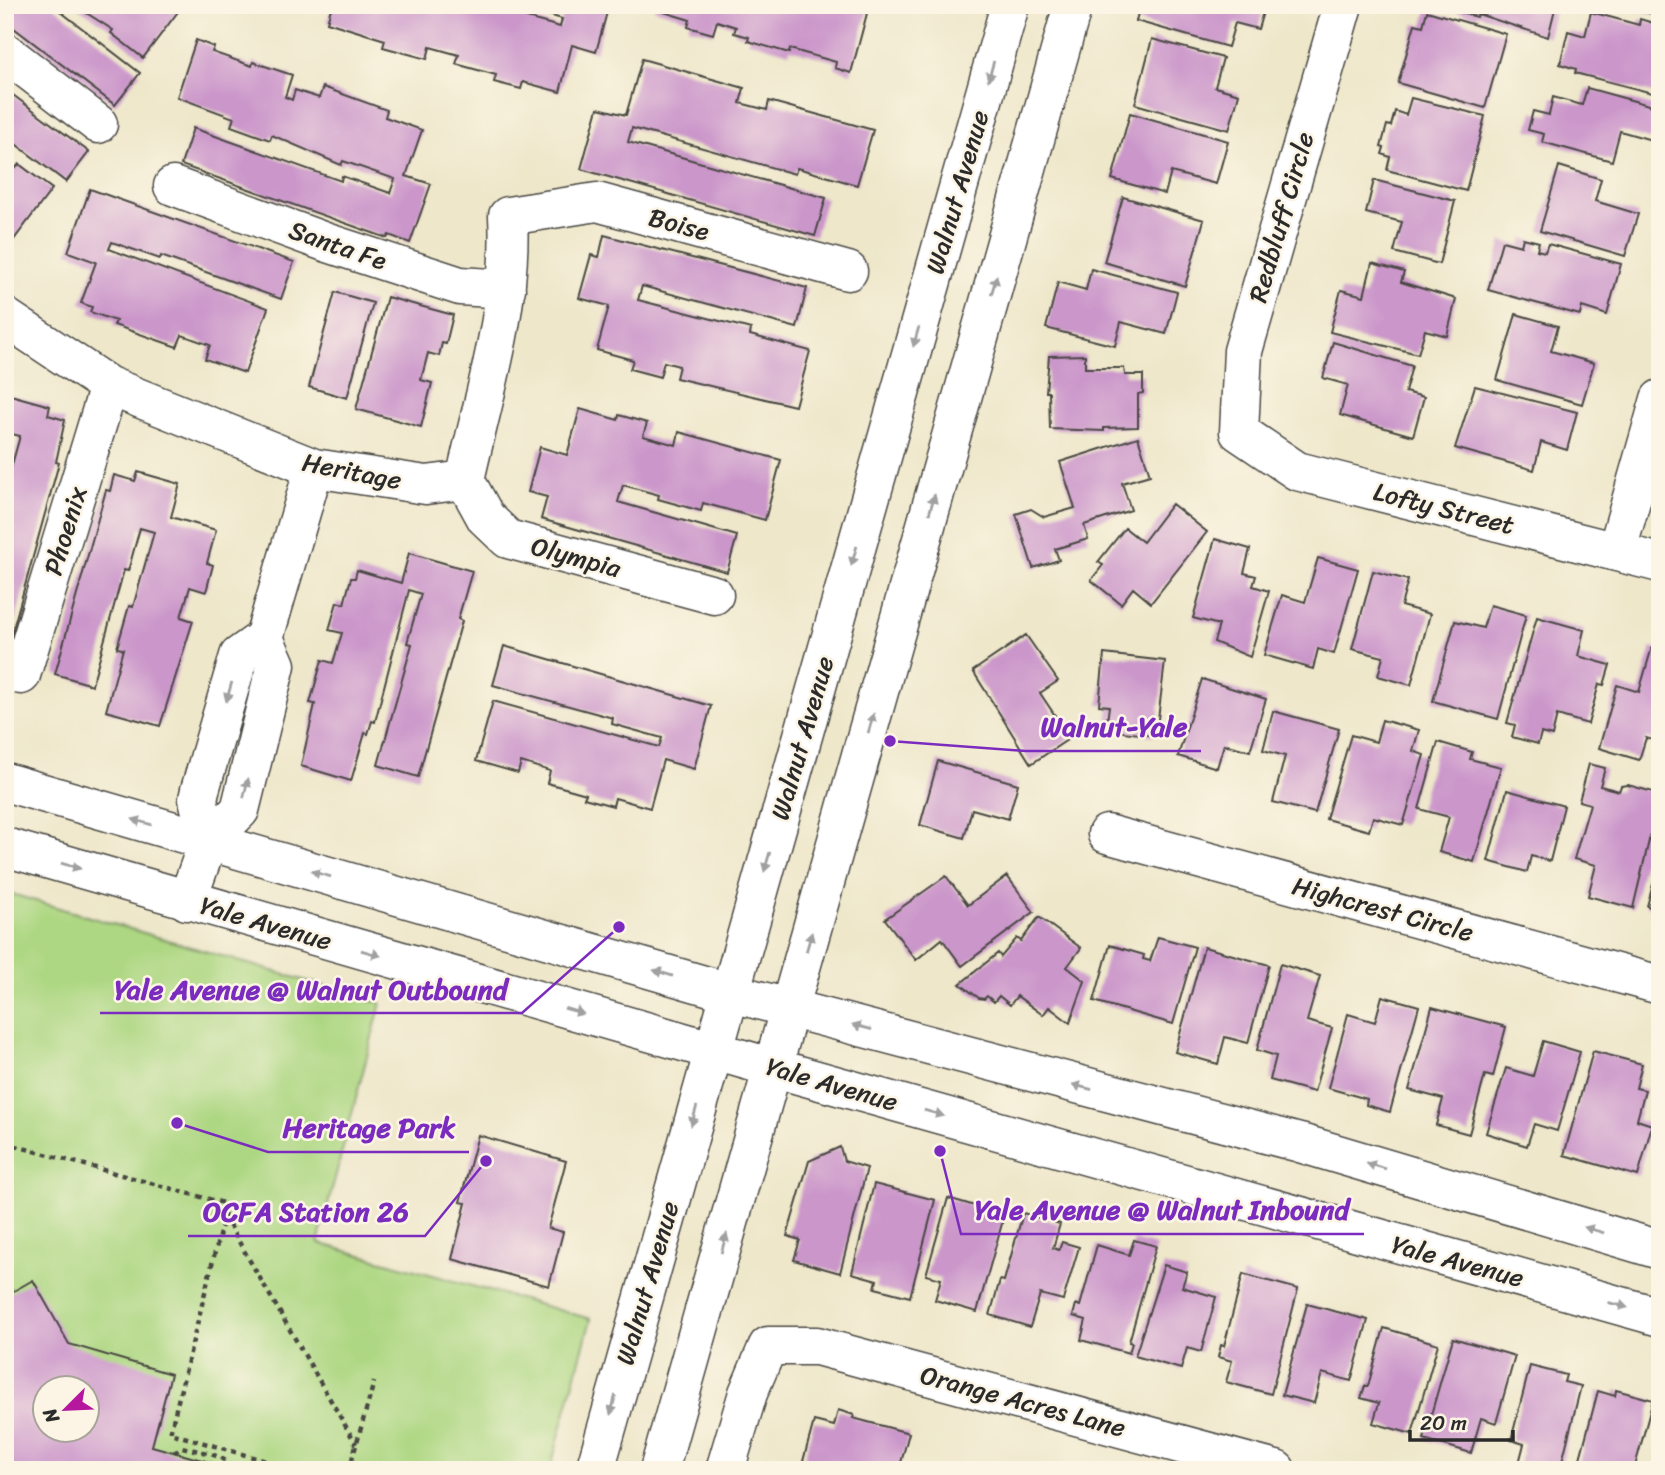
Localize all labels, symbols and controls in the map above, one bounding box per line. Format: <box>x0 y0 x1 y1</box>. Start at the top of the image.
one-way arrow <box>986 61 996 82</box>
street label: Walnut Avenue <box>912 105 1002 279</box>
street label: Redbluff Circle <box>1235 126 1327 308</box>
street label: Boise <box>643 194 715 254</box>
street label: Santa Fe <box>283 207 394 283</box>
one-way arrow <box>989 274 999 295</box>
one-way arrow <box>911 327 921 348</box>
street label: Heritage <box>298 439 406 503</box>
street label: Lofty Street <box>1369 468 1519 548</box>
street label: Phoenix <box>30 480 100 581</box>
one-way arrow <box>928 493 938 514</box>
street label: Olympia <box>526 523 627 591</box>
one-way arrow <box>849 546 859 567</box>
street label: Walnut Avenue <box>757 651 847 825</box>
one-way arrow <box>223 682 233 703</box>
callout: Walnut-Yale <box>1026 702 1201 751</box>
text: Walnut-Yale <box>1041 702 1188 751</box>
one-way arrow <box>866 712 876 733</box>
one-way arrow <box>241 777 252 799</box>
one-way arrow <box>131 817 152 827</box>
one-way arrow <box>761 851 771 872</box>
one-way arrow <box>60 862 81 872</box>
street label: Highcrest Circle <box>1287 863 1479 955</box>
one-way arrow <box>310 868 332 879</box>
street label: Yale Avenue <box>195 882 337 964</box>
one-way arrow <box>804 931 815 953</box>
one-way arrow <box>360 948 382 959</box>
callout: Yale Avenue @ Walnut Outbound <box>100 964 522 1013</box>
text: Yale Avenue @ Walnut Outbound <box>114 965 510 1014</box>
one-way arrow <box>652 967 673 977</box>
one-way arrow <box>563 1006 584 1016</box>
one-way arrow <box>851 1022 872 1032</box>
street label: Yale Avenue <box>761 1043 903 1125</box>
one-way arrow <box>1071 1082 1092 1092</box>
callout: Heritage Park <box>268 1103 469 1152</box>
text: Heritage Park <box>283 1103 457 1152</box>
one-way arrow <box>688 1105 699 1127</box>
one-way arrow <box>924 1108 945 1118</box>
one-way arrow <box>1365 1160 1386 1170</box>
callout: Yale Avenue @ Walnut Inbound <box>961 1185 1364 1234</box>
text: Yale Avenue @ Walnut Inbound <box>975 1185 1351 1234</box>
callout: OCFA Station 26 <box>188 1187 425 1236</box>
text: OCFA Station 26 <box>203 1187 409 1236</box>
street label: Walnut Avenue <box>602 1196 692 1370</box>
street label: Yale Avenue <box>1387 1221 1529 1301</box>
one-way arrow <box>1584 1225 1605 1235</box>
one-way arrow <box>719 1232 729 1253</box>
one-way arrow <box>1607 1300 1629 1311</box>
street label: Orange Acres Lane <box>915 1351 1131 1451</box>
north arrow <box>32 1374 102 1444</box>
one-way arrow <box>607 1394 618 1416</box>
scale bar <box>1410 1398 1513 1442</box>
text: N <box>33 1402 69 1429</box>
text: 20 m <box>1420 1404 1467 1442</box>

